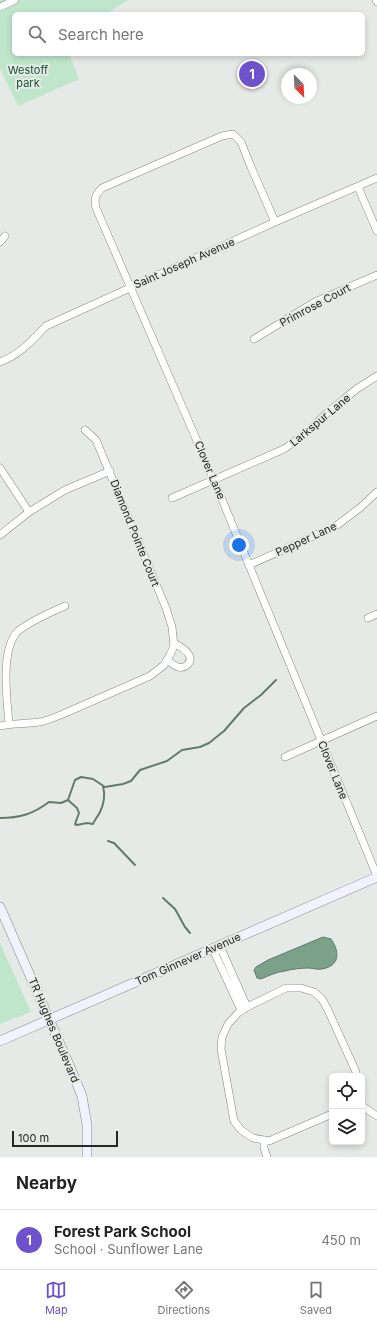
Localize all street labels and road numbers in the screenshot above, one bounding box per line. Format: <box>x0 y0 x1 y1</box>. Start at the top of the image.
street label: Saint Joseph Avenue <box>131 234 237 292</box>
street label: Primrose Court <box>277 280 353 330</box>
street label: Larkspur Lane <box>287 391 353 449</box>
street label: Clover Lane <box>191 439 229 501</box>
street label: Diamond Pointe Court <box>107 477 163 589</box>
street label: Pepper Lane <box>273 519 339 559</box>
street label: Clover Lane <box>315 739 351 801</box>
street label: Tom Ginnever Avenue <box>133 929 243 989</box>
street label: TR Hughes Boulevard <box>26 975 82 1085</box>

